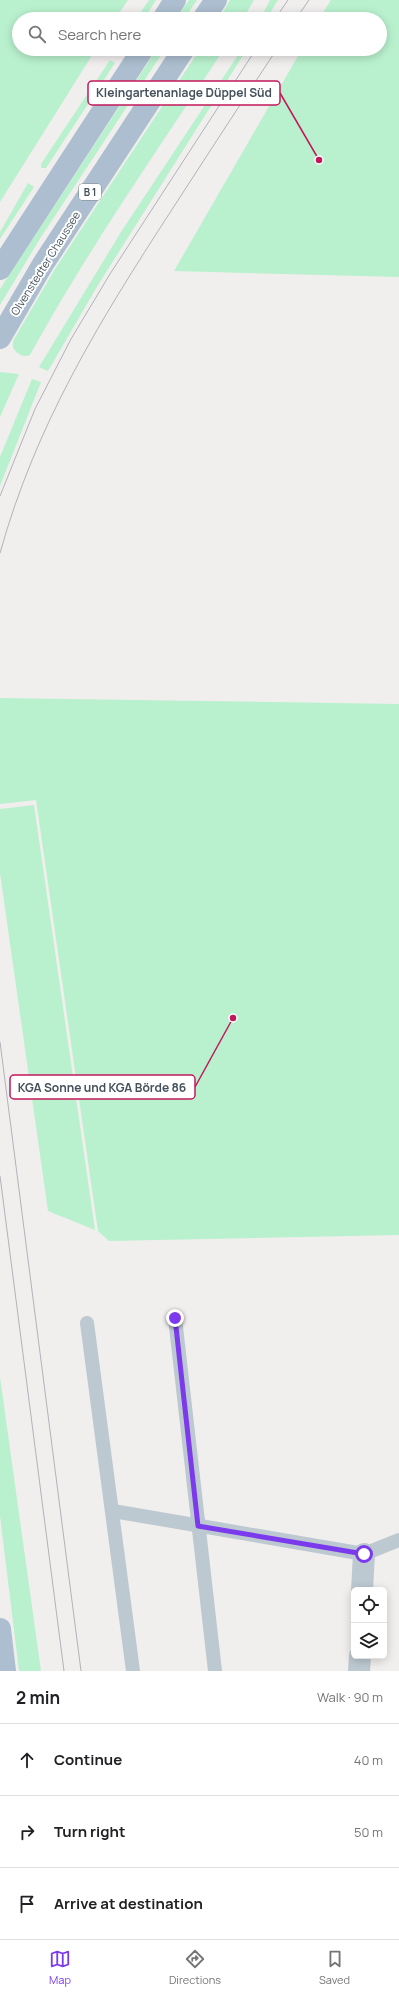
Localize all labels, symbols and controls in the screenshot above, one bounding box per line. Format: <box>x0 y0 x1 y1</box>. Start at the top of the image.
search box <box>12 12 387 56</box>
icon: search <box>26 23 48 45</box>
text: Search here <box>58 24 141 45</box>
callout: Kleingartenanlage Düppel Süd <box>88 81 280 105</box>
text: Kleingartenanlage Düppel Süd <box>96 84 272 101</box>
road number: B 1 <box>79 184 101 200</box>
street label: Olvenstedter Chaussee <box>7 208 83 318</box>
callout: KGA Sonne und KGA Börde 86 <box>10 1075 195 1099</box>
text: KGA Sonne und KGA Börde 86 <box>18 1079 186 1096</box>
route end <box>166 1309 184 1327</box>
route start <box>355 1545 373 1563</box>
map controls <box>351 1587 387 1659</box>
button: locate <box>351 1587 387 1623</box>
button: layers <box>351 1623 387 1659</box>
text: 2 min <box>16 1686 60 1709</box>
text: Walk · 90 m <box>317 1688 383 1706</box>
icon: ahead <box>16 1749 38 1771</box>
text: Continue <box>54 1749 122 1770</box>
text: 40 m <box>354 1751 383 1769</box>
icon: right <box>16 1821 38 1843</box>
text: Turn right <box>54 1821 125 1842</box>
text: 50 m <box>354 1823 383 1841</box>
icon: arrive <box>16 1893 38 1915</box>
text: Arrive at destination <box>54 1893 203 1914</box>
tab: Map <box>49 1948 71 1987</box>
tab: Directions <box>169 1948 221 1987</box>
tab: Saved <box>319 1948 350 1987</box>

